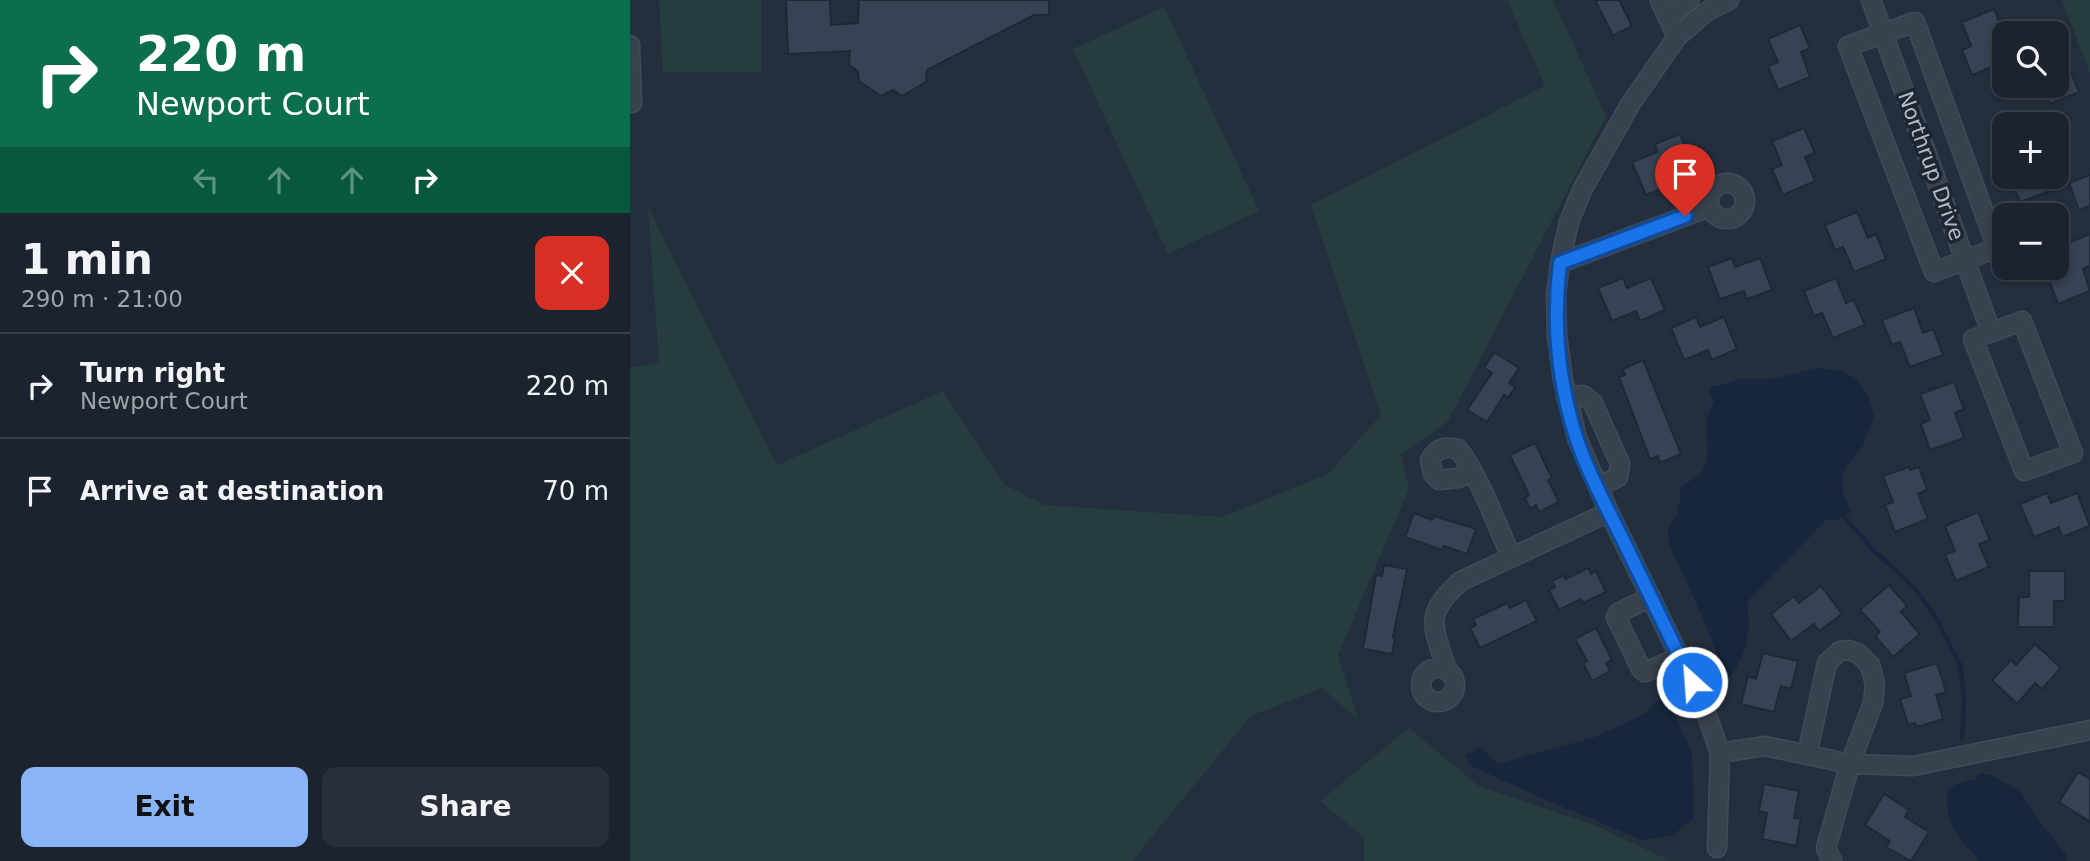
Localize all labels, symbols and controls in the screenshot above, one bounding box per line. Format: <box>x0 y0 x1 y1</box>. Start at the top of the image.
map controls <box>1992 21 2069 280</box>
button: search <box>1992 21 2069 98</box>
text: 220 m <box>136 26 306 83</box>
icon: right <box>21 28 112 119</box>
text: Newport Court <box>136 85 369 123</box>
street label: Northrup Drive <box>1893 88 1969 244</box>
button: + <box>1992 112 2069 189</box>
pin <box>1655 144 1715 216</box>
icon: arrive <box>1666 155 1704 193</box>
icon: left <box>187 161 225 199</box>
icon: ahead <box>260 161 298 199</box>
icon: ahead <box>333 161 371 199</box>
icon: right <box>406 161 444 199</box>
button: − <box>1992 203 2069 280</box>
text: 1 min <box>21 235 153 284</box>
button: close <box>535 236 609 310</box>
text: 290 m · 21:00 <box>21 286 183 312</box>
text: Turn right <box>80 358 225 388</box>
icon: right <box>21 367 59 405</box>
text: 220 m <box>526 371 609 401</box>
text: Newport Court <box>80 388 248 414</box>
icon: arrive <box>21 472 59 510</box>
text: Arrive at destination <box>80 476 384 506</box>
text: 70 m <box>542 476 609 506</box>
position arrow <box>1655 645 1729 719</box>
button: Exit <box>21 767 308 847</box>
button: Share <box>322 767 609 847</box>

